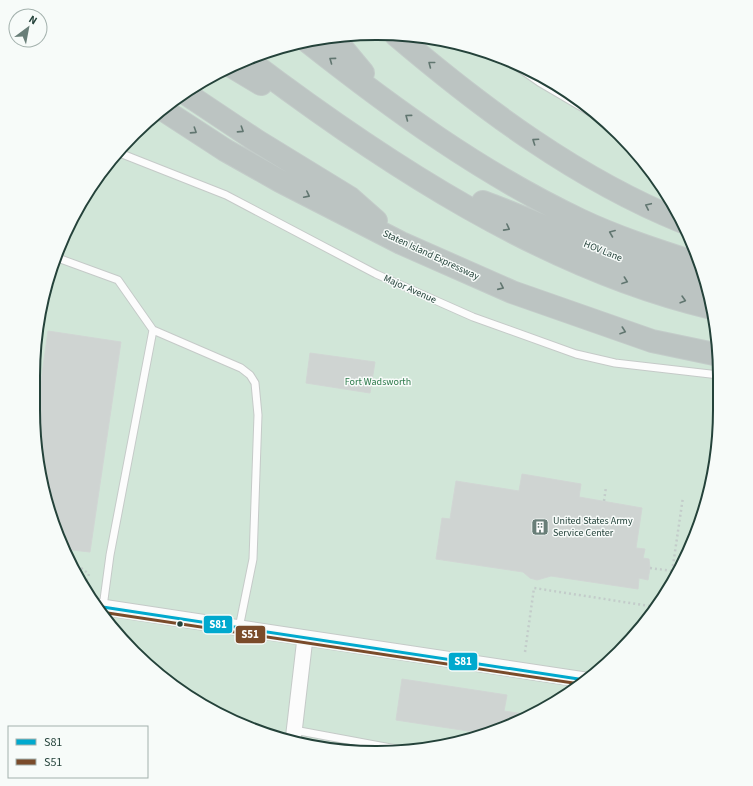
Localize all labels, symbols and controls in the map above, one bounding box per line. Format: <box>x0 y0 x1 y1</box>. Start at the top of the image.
north arrow <box>8 8 48 48</box>
text: N <box>26 12 40 28</box>
one-way arrow <box>329 58 336 65</box>
one-way arrow <box>428 62 435 69</box>
one-way arrow <box>406 115 413 122</box>
one-way arrow <box>237 125 244 133</box>
one-way arrow <box>190 126 197 133</box>
one-way arrow <box>532 138 539 146</box>
one-way arrow <box>303 190 311 198</box>
one-way arrow <box>644 203 652 211</box>
one-way arrow <box>502 223 510 231</box>
street label: Staten Island Expressway <box>381 227 482 284</box>
one-way arrow <box>608 230 615 238</box>
street label: HOV Lane <box>582 237 624 265</box>
street label: Major Avenue <box>381 271 439 307</box>
one-way arrow <box>621 276 628 285</box>
one-way arrow <box>496 282 504 290</box>
one-way arrow <box>680 295 687 304</box>
one-way arrow <box>620 326 627 334</box>
park label: Fort Wadsworth <box>345 375 411 389</box>
place label: United States Army Service Center <box>553 514 633 540</box>
building icon: United States Army Service Center <box>530 517 550 537</box>
line badge: S81 <box>203 615 233 634</box>
text: S81 <box>209 617 227 632</box>
unlabelled marker <box>175 619 185 629</box>
line badge: S51 <box>235 625 266 644</box>
text: S51 <box>241 627 259 642</box>
line badge: S81 <box>448 652 478 671</box>
text: S81 <box>454 654 472 669</box>
legend <box>8 726 148 778</box>
text: S81 <box>44 734 62 751</box>
text: S51 <box>44 754 62 771</box>

